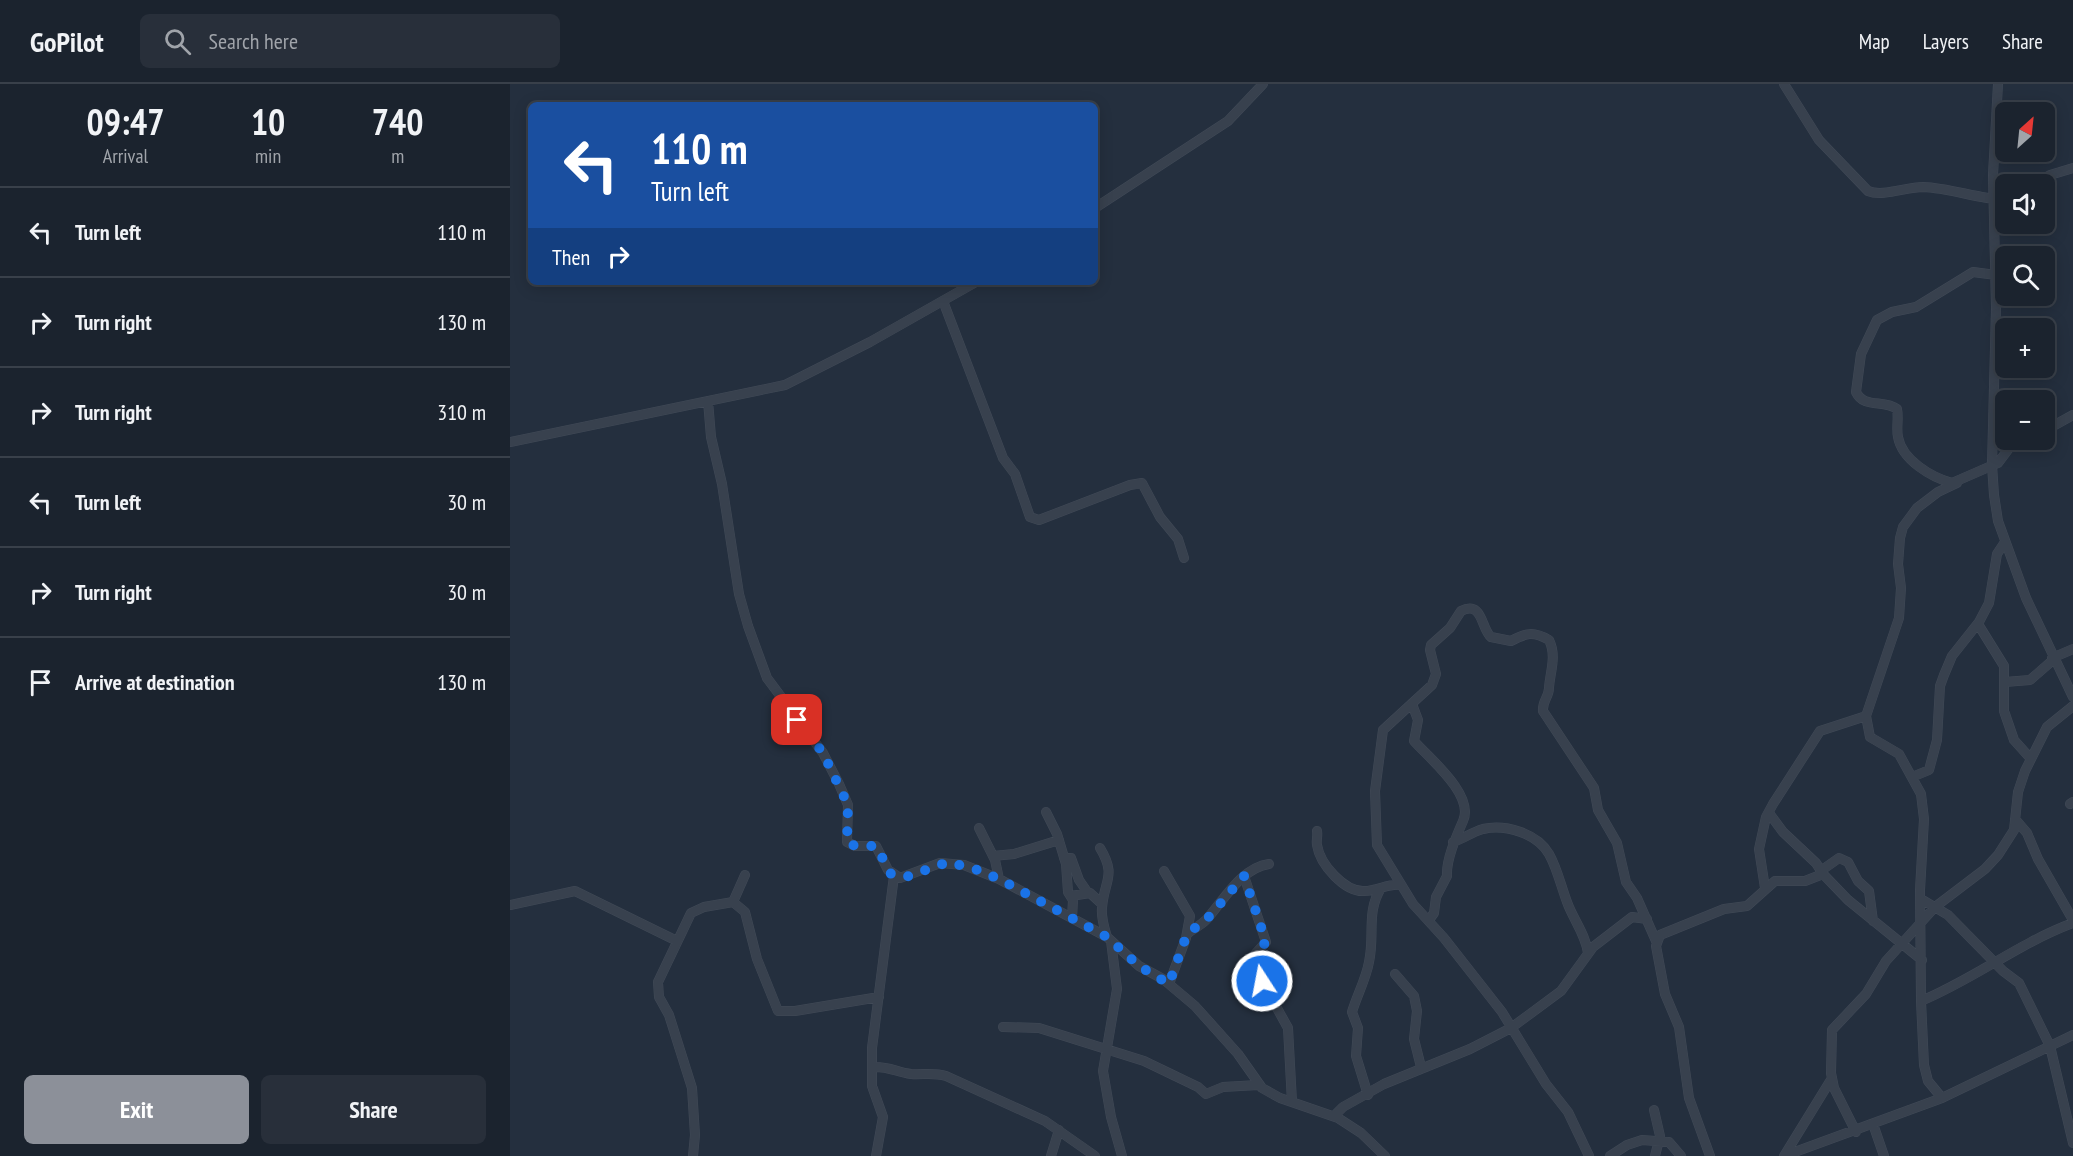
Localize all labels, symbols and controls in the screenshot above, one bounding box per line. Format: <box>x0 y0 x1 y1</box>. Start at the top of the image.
search box <box>140 14 560 68</box>
text: GoPilot <box>30 23 104 60</box>
icon: search <box>161 25 194 58</box>
text: Search here <box>209 27 298 55</box>
text: Map <box>1859 28 1890 55</box>
text: Layers <box>1923 28 1969 55</box>
text: Share <box>2002 28 2043 55</box>
text: 09:47 <box>87 98 164 145</box>
text: 10 <box>251 98 285 145</box>
text: 740 <box>372 98 423 145</box>
north arrow <box>1995 102 2055 162</box>
map controls <box>1995 102 2055 450</box>
text: 110 m <box>651 121 748 176</box>
icon: left <box>552 126 630 204</box>
text: Arrival <box>103 143 148 169</box>
text: min <box>255 143 281 169</box>
text: m <box>391 143 404 169</box>
text: Turn left <box>651 174 729 208</box>
button: sound <box>1995 174 2055 234</box>
icon: left <box>24 216 57 249</box>
text: Turn left <box>75 218 141 246</box>
text: 110 m <box>437 218 486 246</box>
icon: right <box>602 240 635 273</box>
text: Then <box>552 243 590 271</box>
button: search <box>1995 246 2055 306</box>
icon: right <box>24 306 57 339</box>
text: Turn right <box>75 308 152 336</box>
text: 130 m <box>437 308 486 336</box>
button: + <box>1995 318 2055 378</box>
button: − <box>1995 390 2055 450</box>
icon: right <box>24 396 57 429</box>
text: Turn right <box>75 398 152 426</box>
text: 310 m <box>437 398 486 426</box>
icon: left <box>24 486 57 519</box>
text: Turn left <box>75 488 141 516</box>
text: 30 m <box>447 488 486 516</box>
icon: right <box>24 576 57 609</box>
text: Turn right <box>75 578 152 606</box>
text: 30 m <box>447 578 486 606</box>
icon: arrive <box>24 666 57 699</box>
text: Arrive at destination <box>75 668 235 696</box>
text: 130 m <box>437 668 486 696</box>
pin <box>771 694 822 745</box>
icon: arrive <box>780 703 813 736</box>
position arrow <box>1230 949 1294 1013</box>
button: Exit <box>24 1075 249 1144</box>
button: Share <box>261 1075 486 1144</box>

